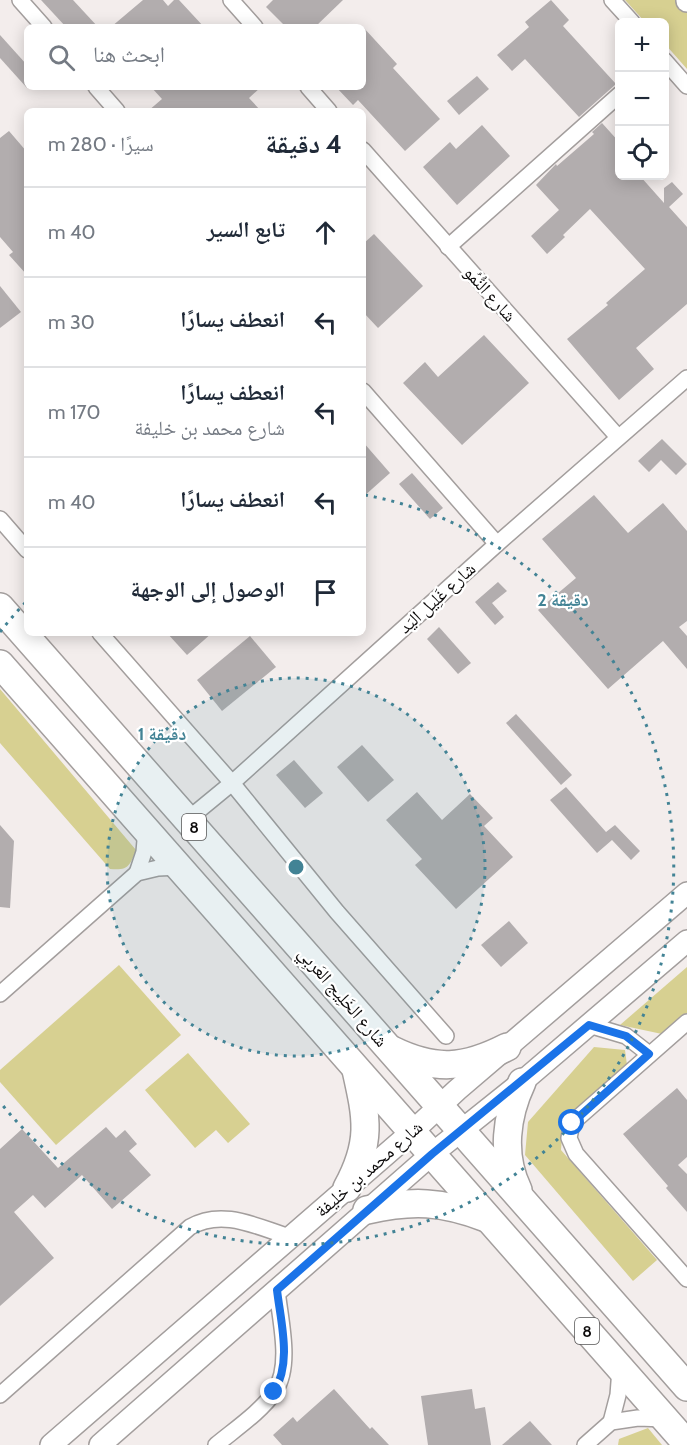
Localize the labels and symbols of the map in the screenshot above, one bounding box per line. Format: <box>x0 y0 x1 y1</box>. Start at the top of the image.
street label: شارع النُّمُو <box>459 262 521 326</box>
street label: شارع غَلِيل اليَد <box>394 558 480 638</box>
text: 2 دقيقة <box>537 589 589 611</box>
text: 1 دقيقة <box>138 723 186 745</box>
road number: 8 <box>182 814 206 840</box>
centre of rings <box>286 857 306 877</box>
street label: شارع الخَلِيج العَربِي <box>291 942 392 1054</box>
route start <box>558 1109 584 1135</box>
street label: شارع محمد بن خليفة <box>311 1116 427 1222</box>
road number: 8 <box>575 1318 599 1344</box>
route end <box>260 1378 286 1404</box>

